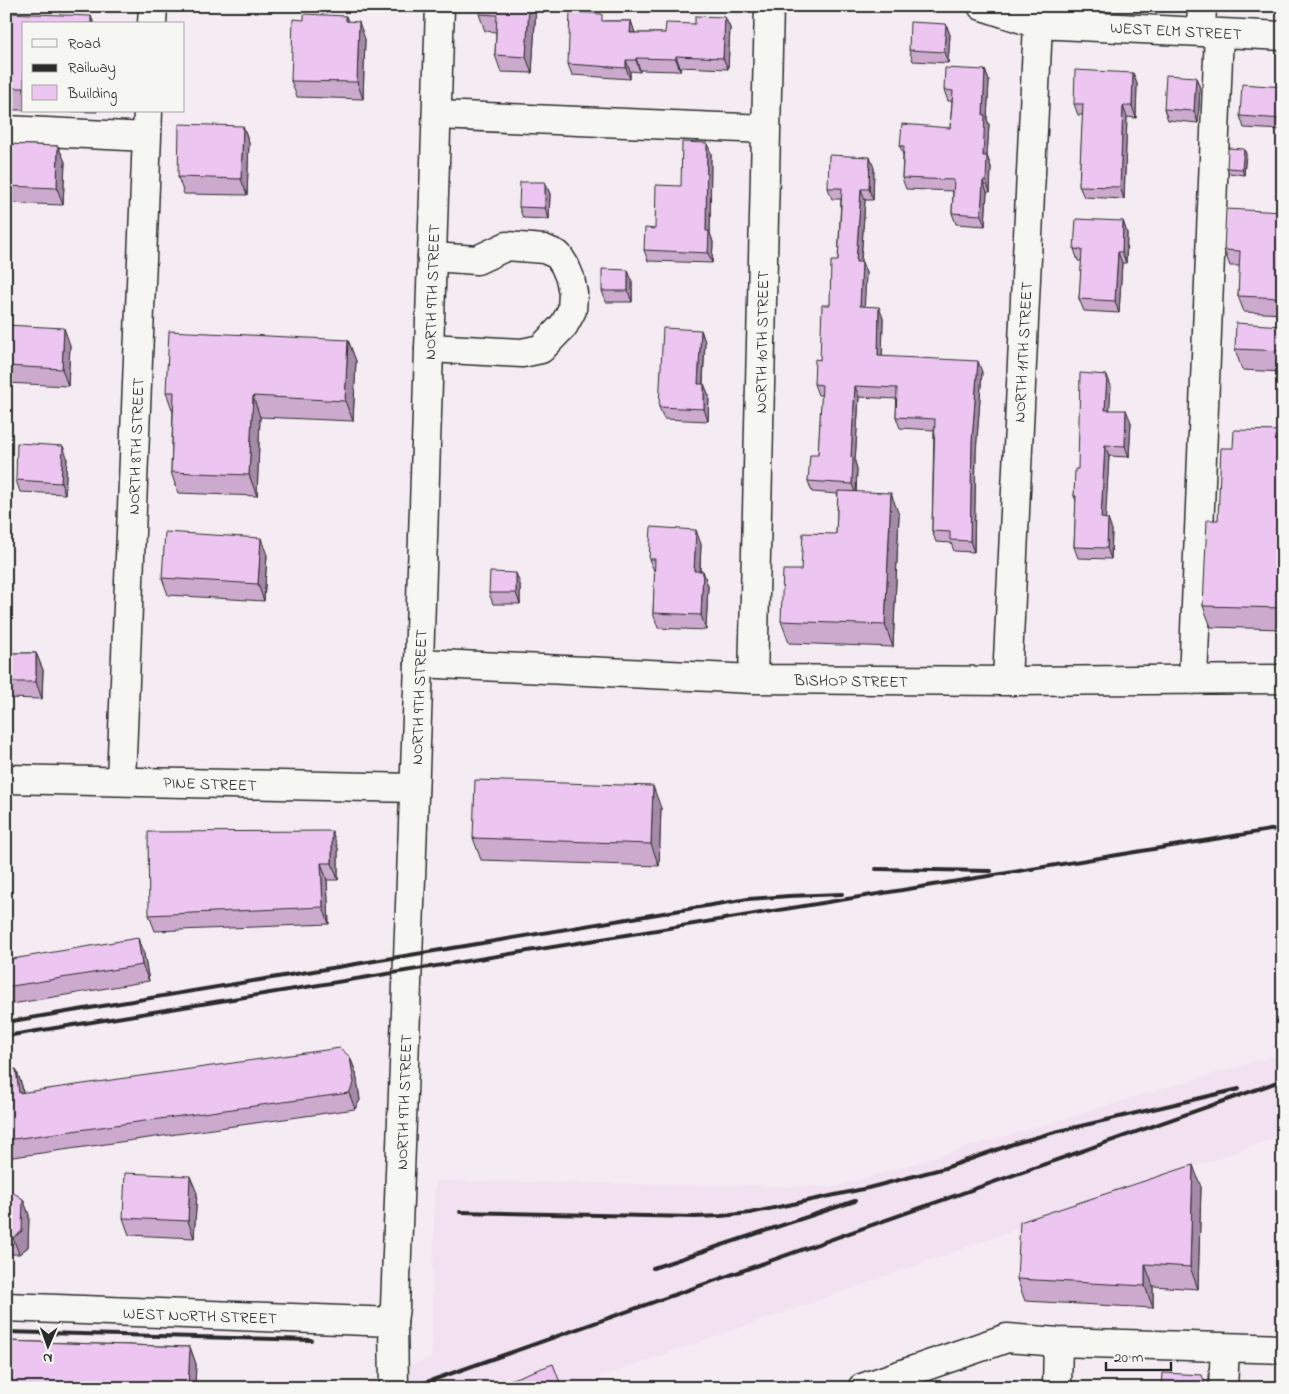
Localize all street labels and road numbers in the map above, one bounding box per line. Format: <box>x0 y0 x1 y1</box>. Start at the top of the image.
street label: WEST ELM STREET <box>1109 17 1242 47</box>
street label: NORTH 9TH STREET <box>419 224 447 360</box>
street label: NORTH 10TH STREET <box>750 270 776 414</box>
street label: NORTH 11TH STREET <box>1008 281 1040 423</box>
street label: NORTH 8TH STREET <box>123 377 151 515</box>
street label: NORTH 9TH STREET <box>406 629 434 765</box>
street label: BISHOP STREET <box>793 669 908 695</box>
street label: PINE STREET <box>163 771 257 799</box>
street label: NORTH 9TH STREET <box>391 1034 419 1170</box>
street label: WEST NORTH STREET <box>123 1302 277 1332</box>

